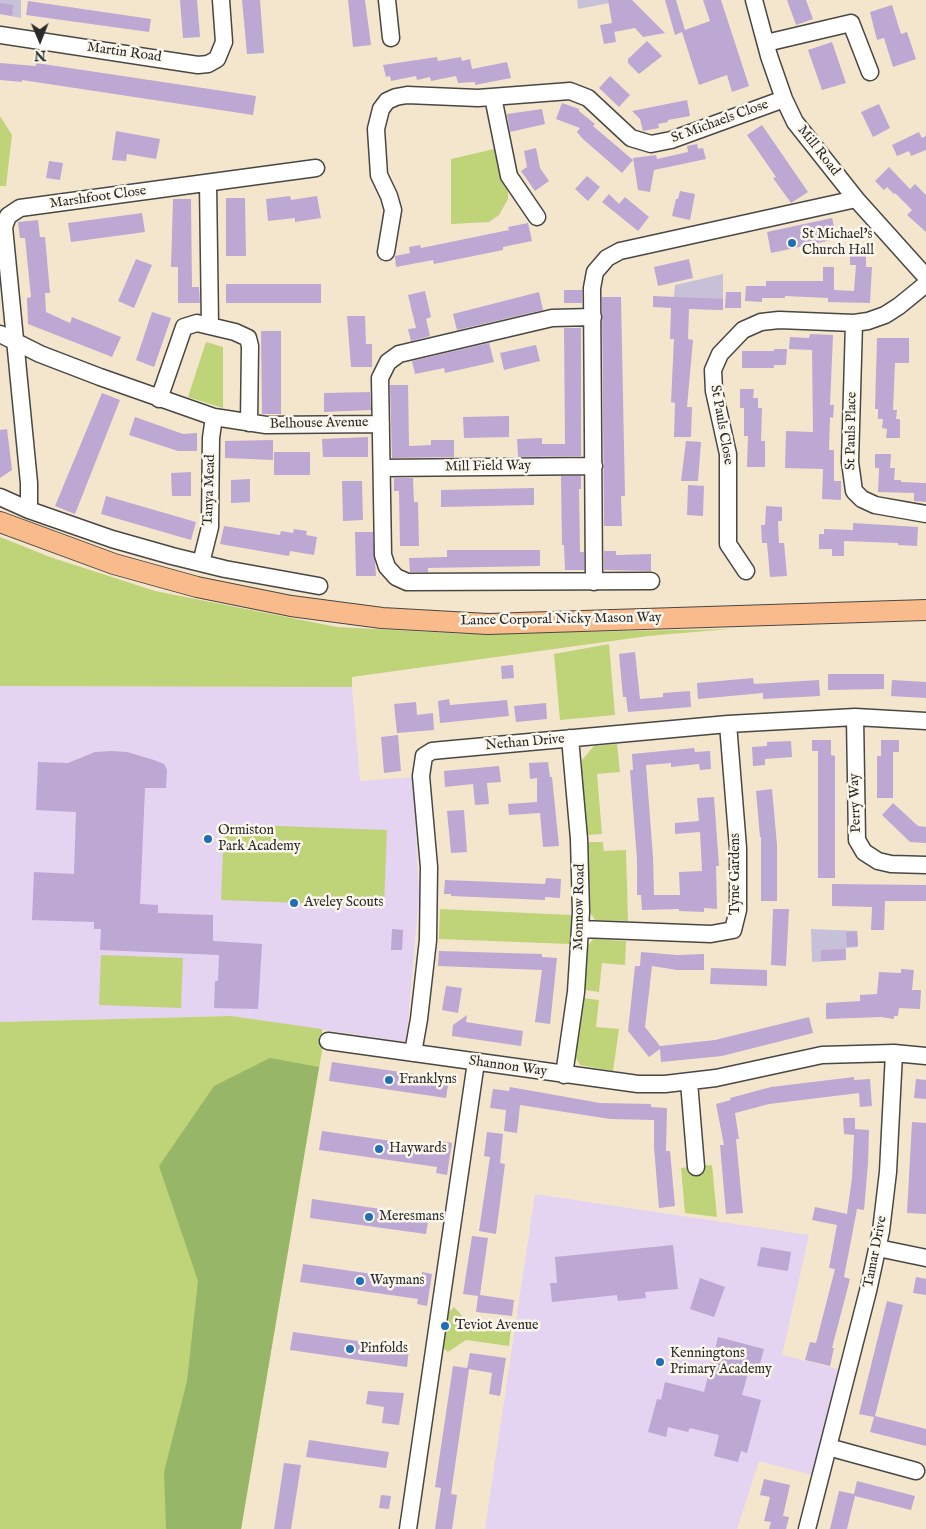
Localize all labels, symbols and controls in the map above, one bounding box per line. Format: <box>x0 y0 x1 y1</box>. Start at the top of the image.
north arrow <box>15 15 65 65</box>
street label: Martin Road <box>86 39 162 67</box>
text: N <box>34 46 46 64</box>
street label: St Michaels Close <box>669 97 771 147</box>
street label: Mill Road <box>793 122 843 180</box>
street label: Marshfoot Close <box>49 183 147 213</box>
place label: St Michael's Church Hall <box>802 227 874 260</box>
marker: St Michael's Church Hall <box>786 237 798 249</box>
street label: St Pauls Close <box>706 384 736 466</box>
street label: St Pauls Place <box>843 392 861 470</box>
street label: Belhouse Avenue <box>269 415 369 433</box>
street label: Tanya Mead <box>200 454 220 526</box>
street label: Mill Field Way <box>445 458 531 476</box>
street label: Lance Corporal Nicky Mason Way <box>460 610 662 630</box>
street label: Nethan Drive <box>485 731 565 755</box>
street label: Perry Way <box>847 773 865 833</box>
place label: Ormiston Park Academy <box>218 823 301 856</box>
marker: Ormiston Park Academy <box>202 833 214 845</box>
street label: Tyne Gardens <box>728 833 744 915</box>
street label: Monnow Road <box>571 863 589 951</box>
place label: Aveley Scouts <box>304 895 384 911</box>
marker: Aveley Scouts <box>288 897 300 909</box>
street label: Shannon Way <box>468 1053 548 1081</box>
place label: Franklyns <box>399 1072 457 1088</box>
marker: Franklyns <box>383 1074 395 1086</box>
place label: Haywards <box>389 1141 447 1157</box>
marker: Haywards <box>373 1143 385 1155</box>
place label: Meresmans <box>379 1209 444 1225</box>
marker: Meresmans <box>363 1211 375 1223</box>
street label: Tamar Drive <box>861 1215 891 1289</box>
place label: Waymans <box>370 1273 425 1289</box>
marker: Waymans <box>354 1275 366 1287</box>
place label: Teviot Avenue <box>455 1318 538 1334</box>
marker: Teviot Avenue <box>439 1320 451 1332</box>
place label: Pinfolds <box>360 1341 408 1357</box>
marker: Pinfolds <box>344 1343 356 1355</box>
place label: Kenningtons Primary Academy <box>670 1346 772 1378</box>
marker: Kenningtons Primary Academy <box>654 1356 666 1368</box>

